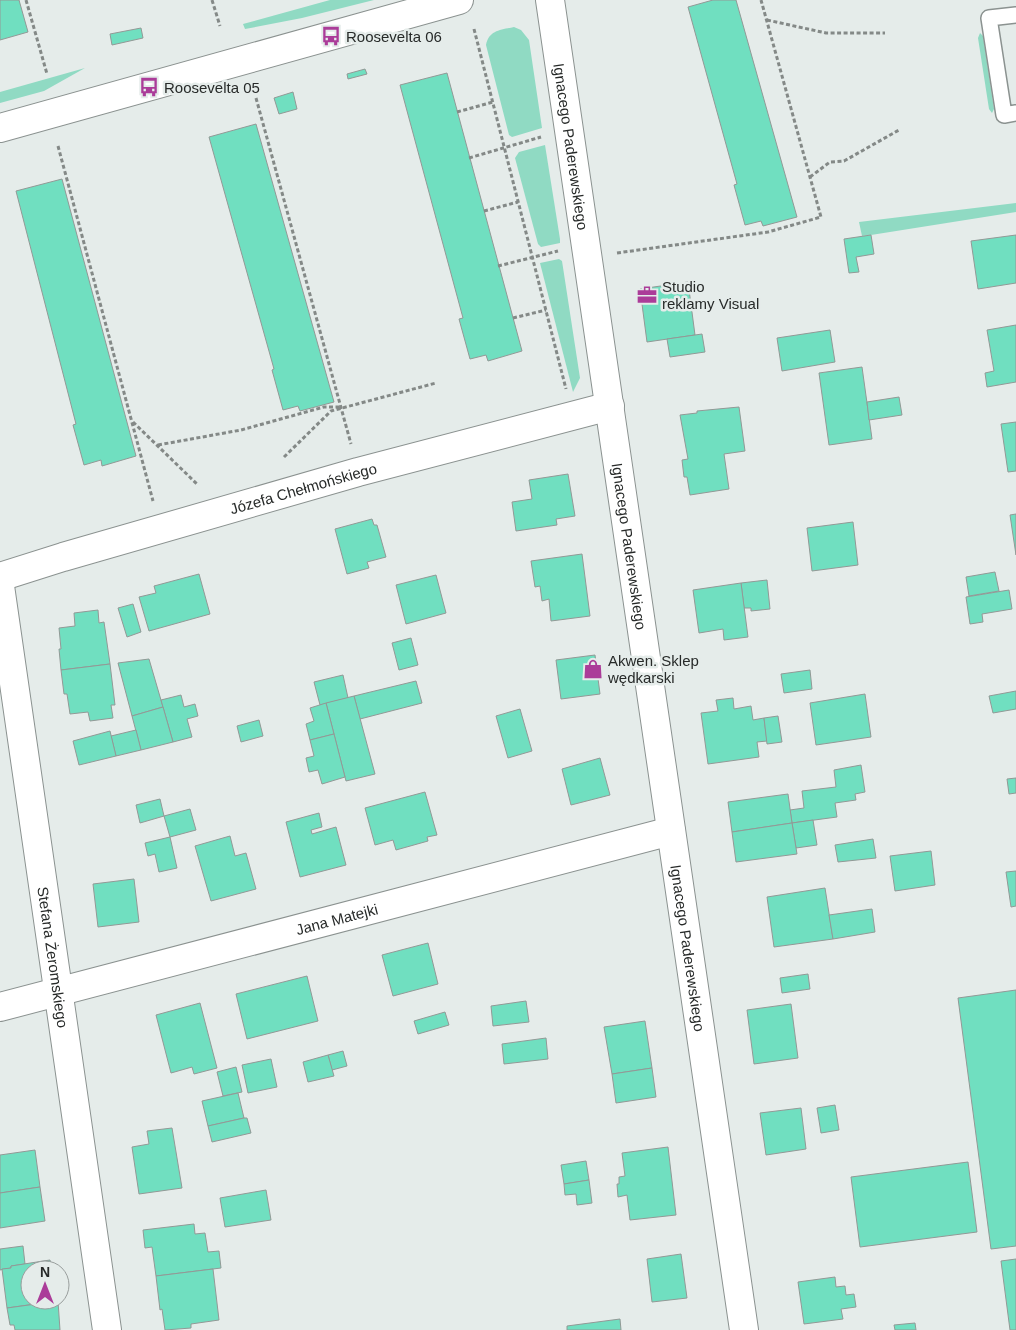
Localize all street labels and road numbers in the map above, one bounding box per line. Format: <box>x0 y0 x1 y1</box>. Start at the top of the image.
street label: Ignacego Paderewskiego <box>551 62 592 231</box>
street label: Józefa Chełmońskiego <box>228 459 378 517</box>
street label: Ignacego Paderewskiego <box>609 462 650 631</box>
street label: Ignacego Paderewskiego <box>668 863 709 1033</box>
street label: Stefana Żeromskiego <box>35 885 72 1029</box>
street label: Jana Matejki <box>294 900 380 938</box>

